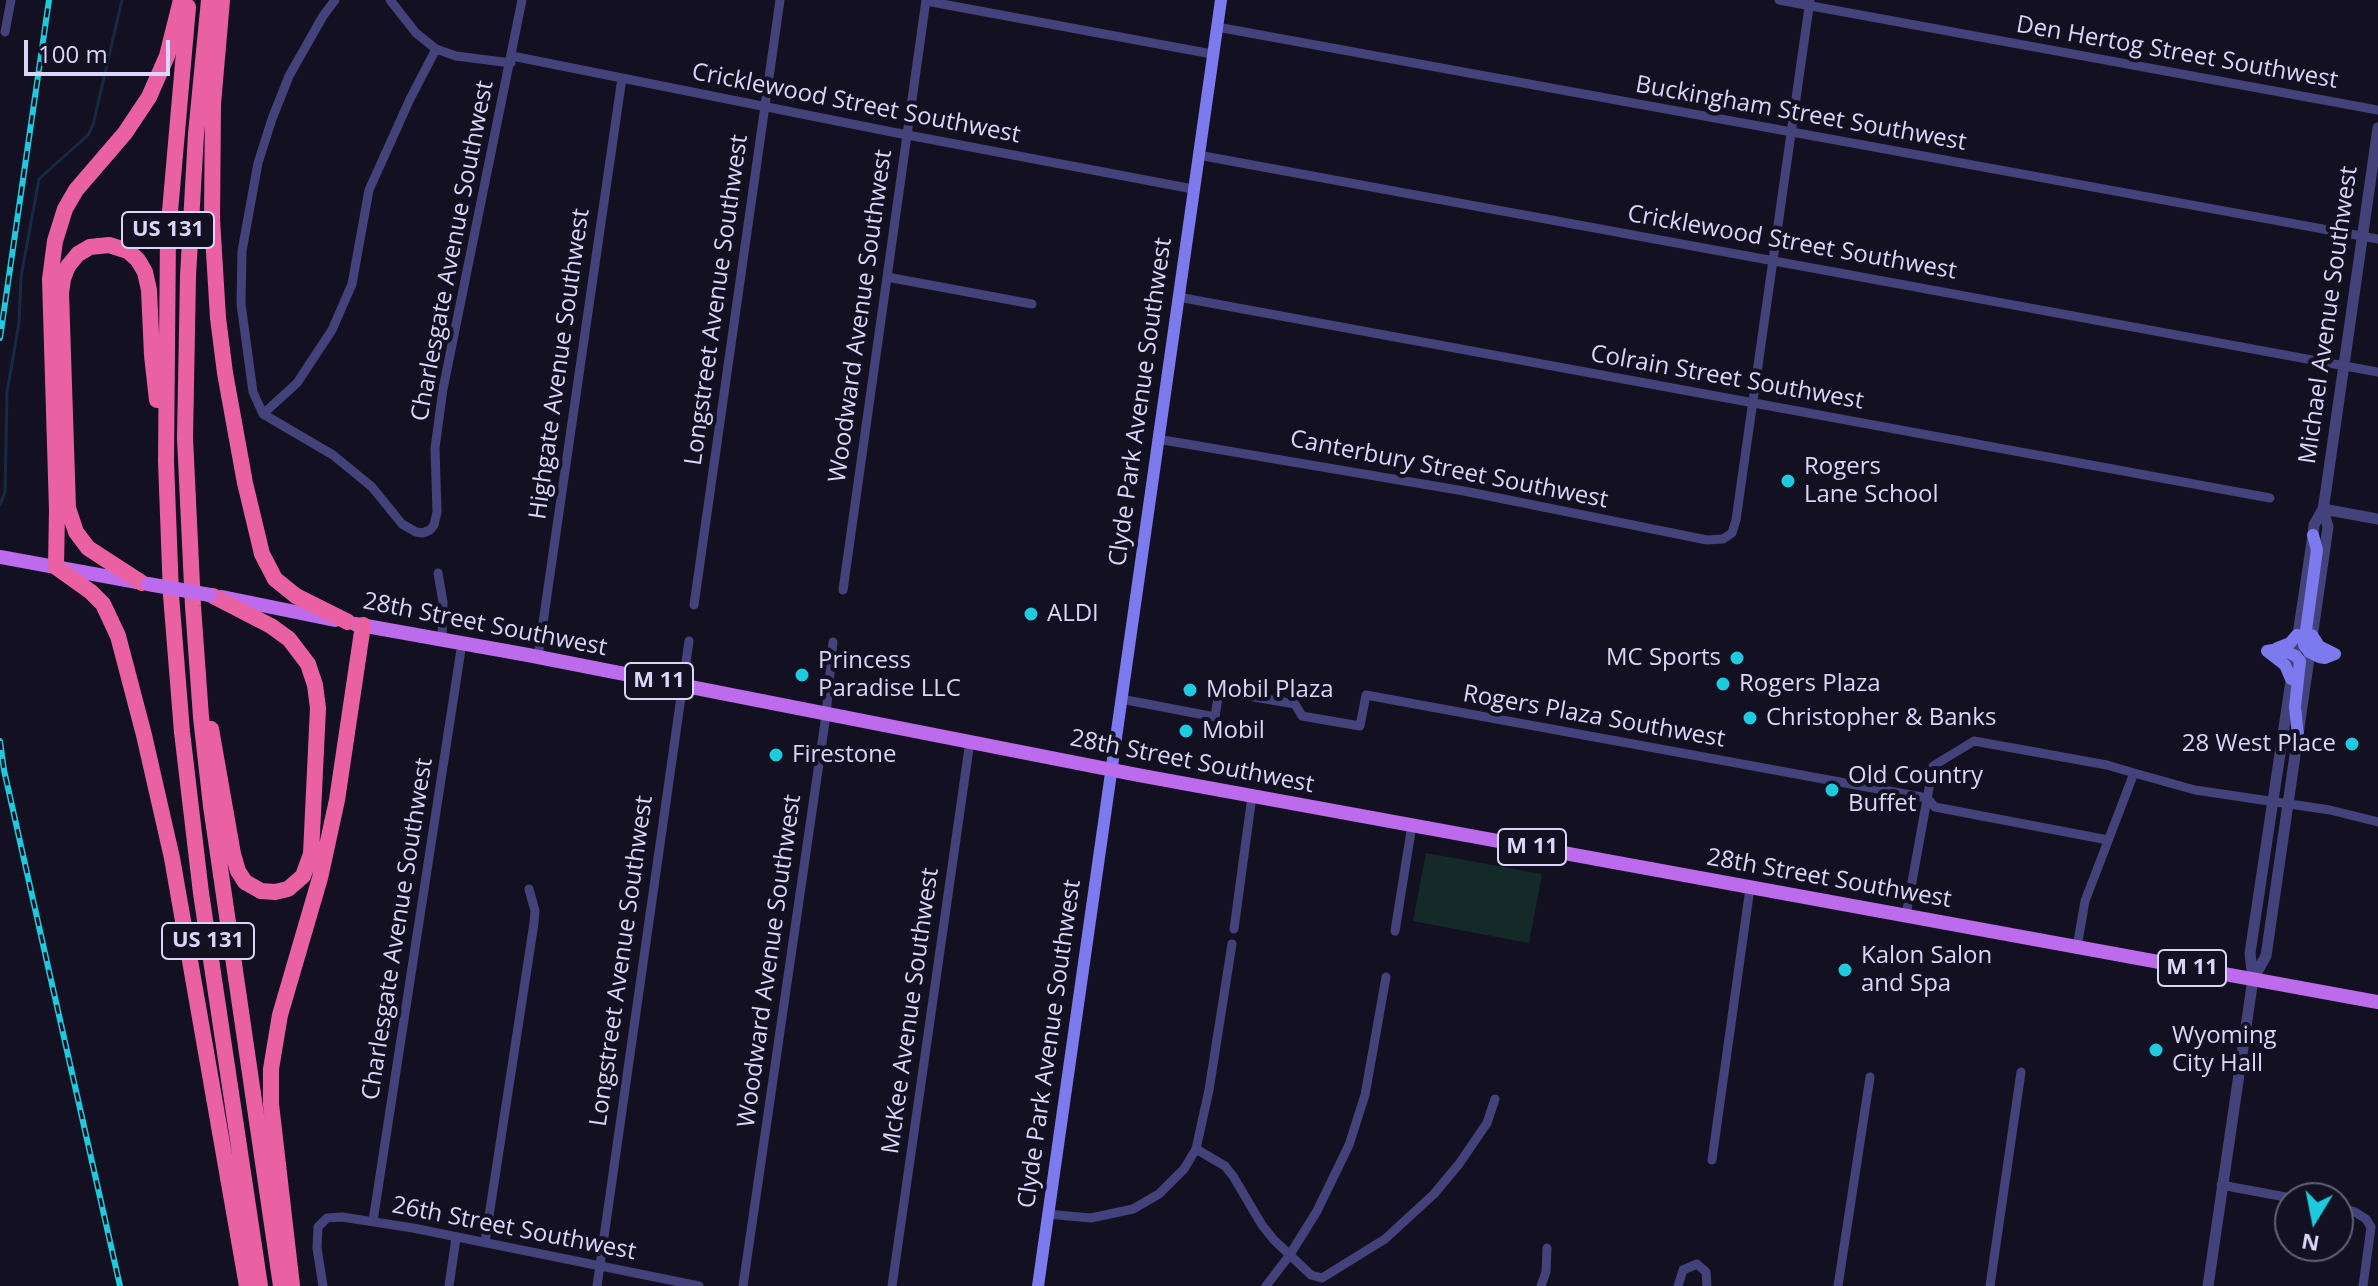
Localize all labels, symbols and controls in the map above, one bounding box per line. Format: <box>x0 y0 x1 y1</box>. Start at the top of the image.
street label: Den Hertog Street Southwest <box>2014 11 2340 95</box>
scale bar <box>28 24 174 74</box>
text: 100 m <box>38 37 108 70</box>
street label: Cricklewood Street Southwest <box>689 58 1023 150</box>
street label: Buckingham Street Southwest <box>1633 71 1969 157</box>
street label: Charlesgate Avenue Southwest <box>406 78 500 424</box>
street label: Longstreet Avenue Southwest <box>680 133 754 467</box>
street label: Woodward Avenue Southwest <box>823 148 899 484</box>
street label: Michael Avenue Southwest <box>2294 164 2364 466</box>
street label: Cricklewood Street Southwest <box>1625 200 1959 286</box>
street label: Highgate Avenue Southwest <box>524 207 596 521</box>
road number: US 131 <box>122 212 214 248</box>
street label: Clyde Park Avenue Southwest <box>1104 236 1178 568</box>
street label: Colrain Street Southwest <box>1588 340 1866 416</box>
street label: Canterbury Street Southwest <box>1288 425 1610 515</box>
place label: Rogers Lane School <box>1804 453 1939 509</box>
marker: Rogers Lane School <box>1779 472 1797 490</box>
street label: 28th Street Southwest <box>361 587 609 663</box>
place label: ALDI <box>1047 600 1099 628</box>
marker: ALDI <box>1022 605 1040 623</box>
place label: MC Sports <box>1606 644 1721 672</box>
place label: Princess Paradise LLC <box>818 647 961 703</box>
marker: MC Sports <box>1728 649 1746 667</box>
road number: M 11 <box>625 663 693 699</box>
marker: Princess Paradise LLC <box>793 666 811 684</box>
place label: Rogers Plaza <box>1739 670 1881 698</box>
marker: Rogers Plaza <box>1714 675 1732 693</box>
place label: Mobil Plaza <box>1206 676 1333 704</box>
street label: Rogers Plaza Southwest <box>1461 680 1727 754</box>
marker: Mobil Plaza <box>1181 681 1199 699</box>
place label: Christopher & Banks <box>1766 704 1996 732</box>
marker: Christopher & Banks <box>1741 709 1759 727</box>
place label: Mobil <box>1202 717 1265 745</box>
marker: Mobil <box>1177 722 1195 740</box>
street label: 28th Street Southwest <box>1068 724 1316 800</box>
place label: 28 West Place <box>2182 730 2336 758</box>
marker: 28 West Place <box>2343 735 2361 753</box>
place label: Firestone <box>792 741 896 769</box>
marker: Firestone <box>767 746 785 764</box>
street label: Charlesgate Avenue Southwest <box>357 756 439 1102</box>
place label: Old Country Buffet <box>1848 762 1983 818</box>
marker: Old Country Buffet <box>1823 781 1841 799</box>
street label: Woodward Avenue Southwest <box>732 793 808 1129</box>
street label: Longstreet Avenue Southwest <box>585 794 659 1128</box>
road number: M 11 <box>1498 829 1566 865</box>
street label: 28th Street Southwest <box>1704 843 1954 915</box>
street label: McKee Avenue Southwest <box>877 866 945 1156</box>
street label: Clyde Park Avenue Southwest <box>1013 878 1087 1210</box>
road number: US 131 <box>162 923 254 959</box>
place label: Kalon Salon and Spa <box>1861 942 1992 998</box>
road number: M 11 <box>2158 950 2226 986</box>
marker: Kalon Salon and Spa <box>1836 961 1854 979</box>
place label: Wyoming City Hall <box>2172 1022 2277 1078</box>
marker: Wyoming City Hall <box>2147 1041 2165 1059</box>
north arrow <box>2274 1182 2354 1262</box>
street label: 26th Street Southwest <box>390 1191 638 1267</box>
text: N <box>2299 1227 2322 1260</box>

